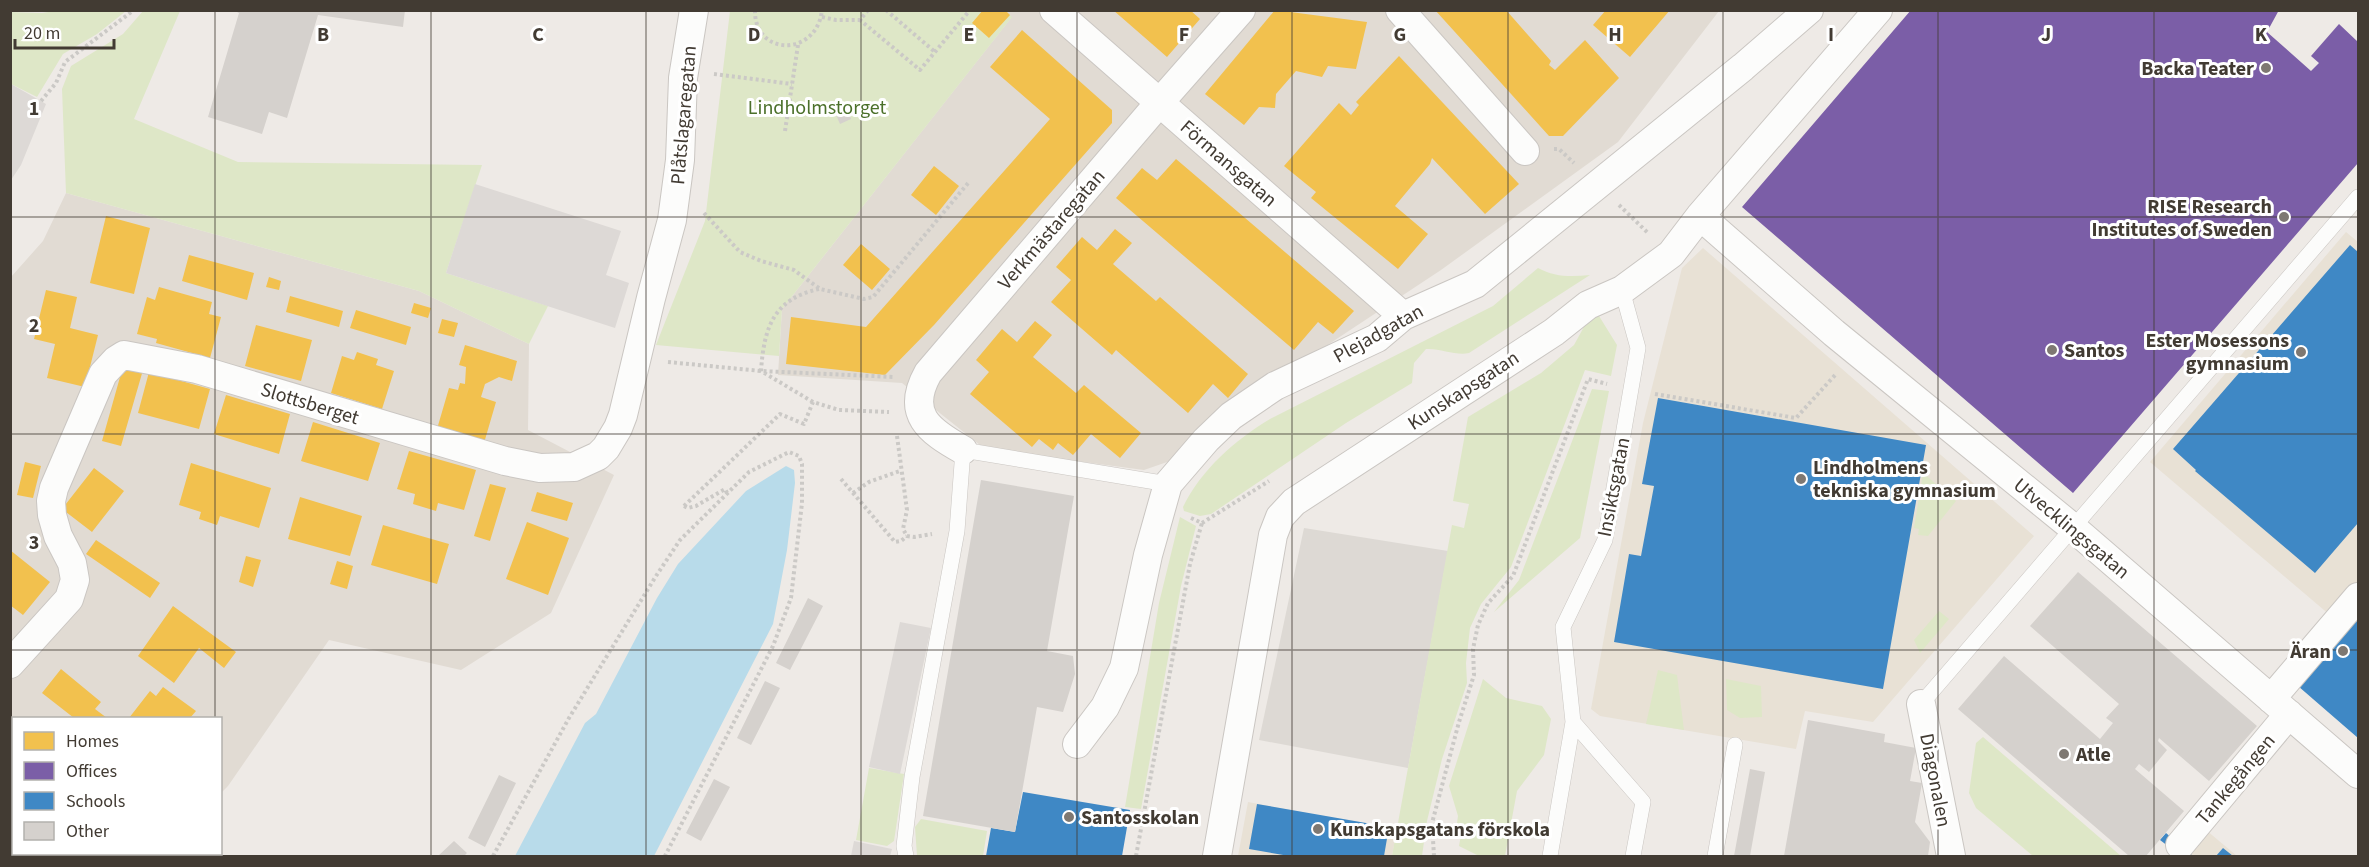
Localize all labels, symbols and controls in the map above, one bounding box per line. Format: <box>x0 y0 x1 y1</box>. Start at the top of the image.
scale bar <box>15 12 114 50</box>
text: 20 m <box>24 21 60 46</box>
text: B <box>317 21 329 49</box>
text: C <box>532 21 544 49</box>
text: D <box>748 21 760 49</box>
text: E <box>964 21 974 49</box>
text: F <box>1179 21 1189 49</box>
text: G <box>1394 21 1406 49</box>
text: H <box>1608 21 1622 49</box>
text: I <box>1828 21 1834 49</box>
text: J <box>2041 21 2051 49</box>
text: K <box>2255 21 2268 49</box>
street label: Plåtslagaregatan <box>664 44 704 186</box>
place label: Backa Teater <box>2141 55 2254 83</box>
marker: Backa Teater <box>2259 61 2273 75</box>
park label: Lindholmstorget <box>748 94 886 122</box>
text: 1 <box>29 95 39 123</box>
street label: Förmansgatan <box>1174 114 1283 214</box>
street label: Verkmästaregatan <box>992 163 1112 296</box>
place label: RISE Research Institutes of Sweden <box>2091 193 2272 244</box>
marker: RISE Research Institutes of Sweden <box>2277 210 2291 224</box>
street label: Plejadgatan <box>1328 298 1429 370</box>
text: 2 <box>29 312 39 340</box>
place label: Ester Mosessons gymnasium <box>2145 327 2289 378</box>
place label: Santos <box>2064 337 2124 365</box>
marker: Santos <box>2045 343 2059 357</box>
street label: Kunskapsgatan <box>1402 344 1525 437</box>
marker: Ester Mosessons gymnasium <box>2294 345 2308 359</box>
street label: Slottsberget <box>257 376 363 432</box>
street label: Insiktsgatan <box>1591 435 1637 539</box>
place label: Lindholmens tekniska gymnasium <box>1813 454 1996 505</box>
marker: Lindholmens tekniska gymnasium <box>1794 472 1808 486</box>
street label: Utvecklingsgatan <box>2007 472 2136 586</box>
text: 3 <box>29 529 39 557</box>
place label: Äran <box>2289 638 2331 666</box>
marker: Äran <box>2336 644 2350 658</box>
legend <box>12 717 222 855</box>
street label: Tankegången <box>2189 728 2282 831</box>
text: Homes <box>66 729 119 754</box>
street label: Diagonalen <box>1912 731 1958 829</box>
place label: Atle <box>2075 741 2111 769</box>
marker: Atle <box>2057 747 2071 761</box>
text: Offices <box>66 759 117 784</box>
text: Schools <box>66 789 125 814</box>
place label: Santosskolan <box>1081 804 1199 832</box>
marker: Santosskolan <box>1062 810 1076 824</box>
place label: Kunskapsgatans förskola <box>1330 816 1550 844</box>
text: Other <box>66 819 110 844</box>
marker: Kunskapsgatans förskola <box>1311 822 1325 836</box>

